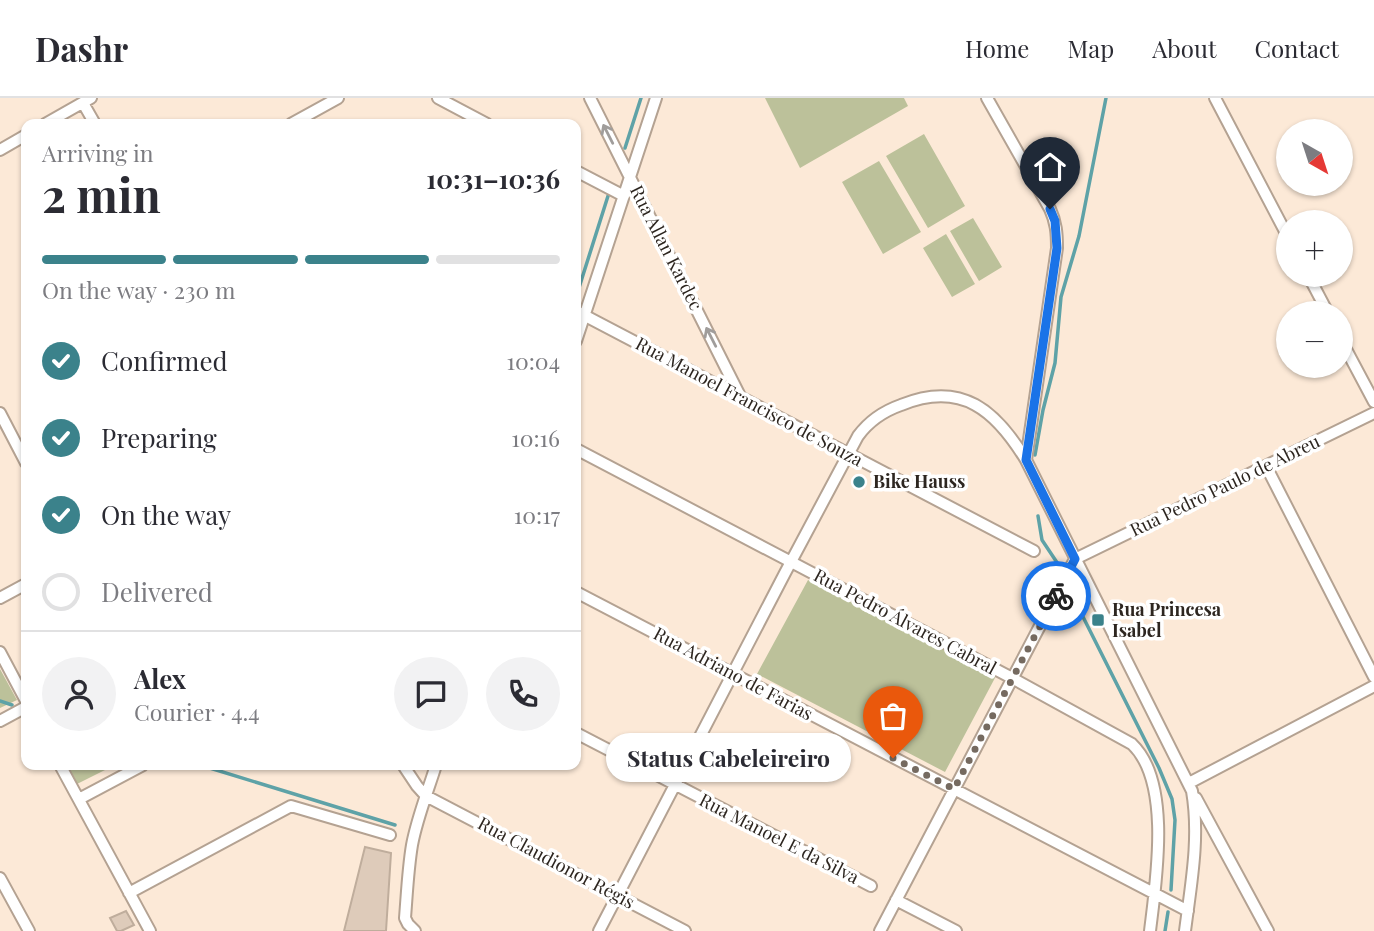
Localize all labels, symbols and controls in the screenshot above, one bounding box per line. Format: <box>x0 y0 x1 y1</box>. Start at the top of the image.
text: Dashr <box>35 26 128 70</box>
text: Home <box>965 32 1029 64</box>
text: Map <box>1067 32 1114 64</box>
text: About <box>1152 32 1216 64</box>
text: Contact <box>1254 32 1339 64</box>
north arrow <box>1276 119 1353 196</box>
map controls <box>1276 119 1353 378</box>
one-way arrow <box>601 124 615 145</box>
text: Arriving in <box>42 137 154 168</box>
pin <box>1020 137 1080 209</box>
icon: home <box>1031 148 1069 186</box>
text: 10:31–10:36 <box>426 161 560 196</box>
text: 2 min <box>42 163 161 225</box>
street label: Rua Allan Kardec <box>625 181 709 314</box>
button: + <box>1276 210 1353 287</box>
text: On the way · 230 m <box>42 274 235 305</box>
button: − <box>1276 301 1353 378</box>
one-way arrow <box>703 327 717 348</box>
street label: Rua Manoel Francisco de Souza <box>632 331 867 471</box>
icon: check <box>42 342 80 380</box>
text: Confirmed <box>101 343 228 378</box>
text: 10:04 <box>506 345 560 376</box>
icon: check <box>42 419 80 457</box>
text: Preparing <box>101 420 217 455</box>
text: 10:16 <box>511 422 560 453</box>
street label: Rua Pedro Paulo de Abreu <box>1126 428 1324 542</box>
place label: Bike Hauss <box>873 469 965 493</box>
marker: Bike Hauss <box>851 474 867 490</box>
icon: check <box>42 496 80 534</box>
text: On the way <box>101 497 231 532</box>
text: 10:17 <box>514 499 560 530</box>
courier <box>1021 561 1091 631</box>
street label: Rua Pedro Álvares Cabral <box>810 563 1001 680</box>
text: Delivered <box>101 574 213 609</box>
icon: bike <box>1037 577 1075 615</box>
place label: Rua Princesa Isabel <box>1112 597 1222 642</box>
marker: Rua Princesa Isabel <box>1090 612 1106 628</box>
street label: Rua Adriano de Farias <box>650 621 817 725</box>
button: person <box>42 657 116 731</box>
button: chat <box>394 657 468 731</box>
button: phone <box>486 657 560 731</box>
text: Alex <box>134 661 186 696</box>
pin <box>863 686 923 758</box>
text: Courier · 4.4 <box>134 696 260 727</box>
icon: bag <box>874 697 912 735</box>
callout: Status Cabeleireiro <box>606 734 851 782</box>
text: Status Cabeleireiro <box>627 742 830 773</box>
street label: Rua Manoel E da Silva <box>696 787 863 889</box>
street label: Rua Claudionor Régis <box>474 811 639 914</box>

